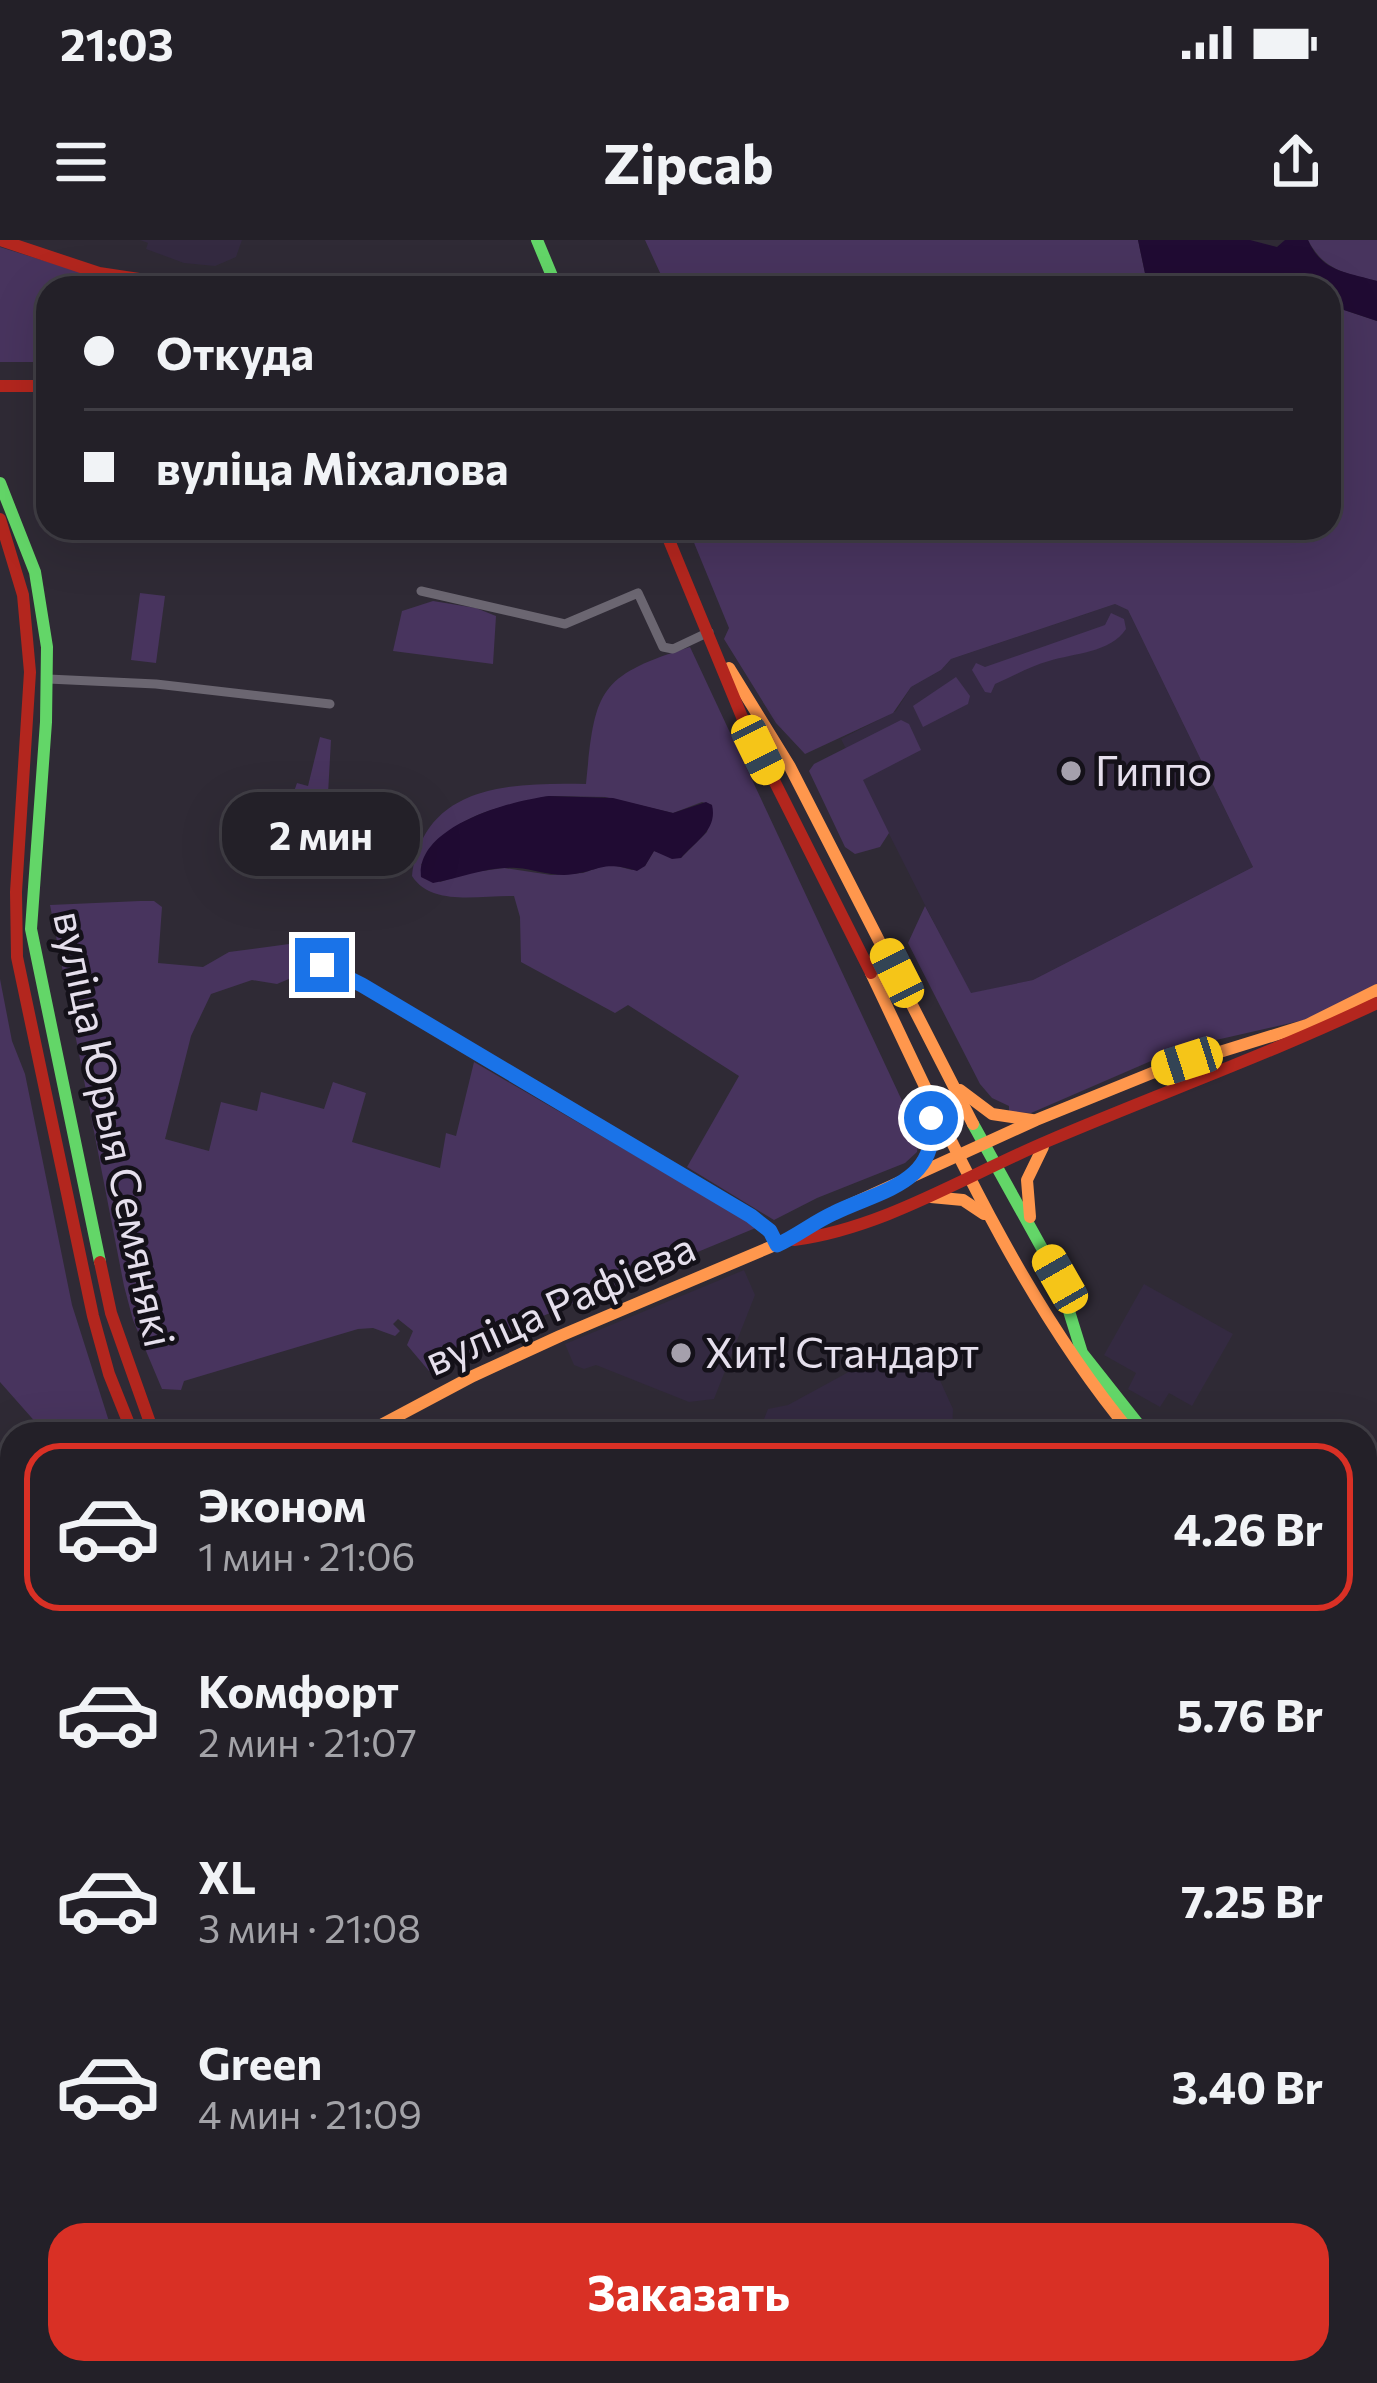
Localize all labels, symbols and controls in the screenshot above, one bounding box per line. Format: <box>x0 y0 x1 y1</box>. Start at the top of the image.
text: 21:03 <box>60 15 174 70</box>
icon: menu <box>48 129 114 195</box>
text: Zipcab <box>603 129 774 195</box>
icon: share <box>1263 129 1329 195</box>
text: Откуда <box>156 324 314 379</box>
text: вуліца Міхалова <box>156 439 508 494</box>
car <box>726 710 790 790</box>
place label: Гиппо <box>1095 743 1212 795</box>
marker: Гиппо <box>1058 758 1084 784</box>
callout: 2 мин <box>223 791 421 875</box>
text: 2 мин <box>269 810 373 858</box>
street label: вуліца Юрыя Семянякі <box>44 906 188 1351</box>
car <box>865 933 929 1013</box>
route end <box>295 938 349 992</box>
car <box>1147 1033 1227 1089</box>
route start <box>904 1091 958 1145</box>
street label: вуліца Рафіева <box>416 1219 702 1385</box>
car <box>1026 1239 1094 1319</box>
place label: Хит! Стандарт <box>705 1325 979 1377</box>
marker: Хит! Стандарт <box>668 1340 694 1366</box>
icon: car <box>54 1473 162 1581</box>
text: Эконом <box>198 1476 366 1531</box>
text: 4.26 Br <box>1174 1500 1323 1555</box>
text: 1 мин · 21:06 <box>198 1531 415 1579</box>
icon: car <box>54 1659 162 1767</box>
text: Комфорт <box>198 1662 399 1717</box>
text: 5.76 Br <box>1177 1686 1323 1741</box>
text: 2 мин · 21:07 <box>198 1717 417 1765</box>
icon: car <box>54 1845 162 1953</box>
text: XL <box>198 1848 256 1903</box>
text: 7.25 Br <box>1181 1872 1323 1927</box>
text: 3 мин · 21:08 <box>198 1903 421 1951</box>
icon: car <box>54 2031 162 2139</box>
text: Green <box>198 2034 322 2089</box>
text: 3.40 Br <box>1171 2058 1323 2113</box>
text: 4 мин · 21:09 <box>198 2089 422 2137</box>
button: Заказать <box>48 2223 1329 2361</box>

